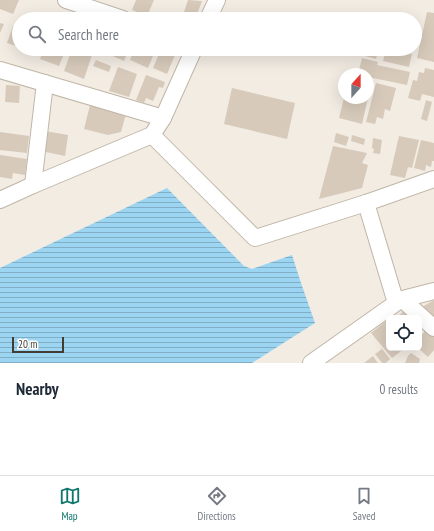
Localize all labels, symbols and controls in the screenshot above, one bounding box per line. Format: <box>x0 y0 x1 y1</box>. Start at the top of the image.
search box <box>12 12 422 56</box>
icon: search <box>26 23 48 45</box>
text: Search here <box>58 25 119 44</box>
north arrow <box>338 68 374 104</box>
map controls <box>386 315 422 351</box>
button: locate <box>386 315 422 351</box>
scale bar <box>12 335 64 354</box>
text: 20 m <box>18 337 37 351</box>
text: Nearby <box>16 378 59 400</box>
text: 0 results <box>379 381 418 398</box>
tab: Map <box>59 485 81 523</box>
tab: Directions <box>198 485 236 523</box>
tab: Saved <box>353 485 375 523</box>

